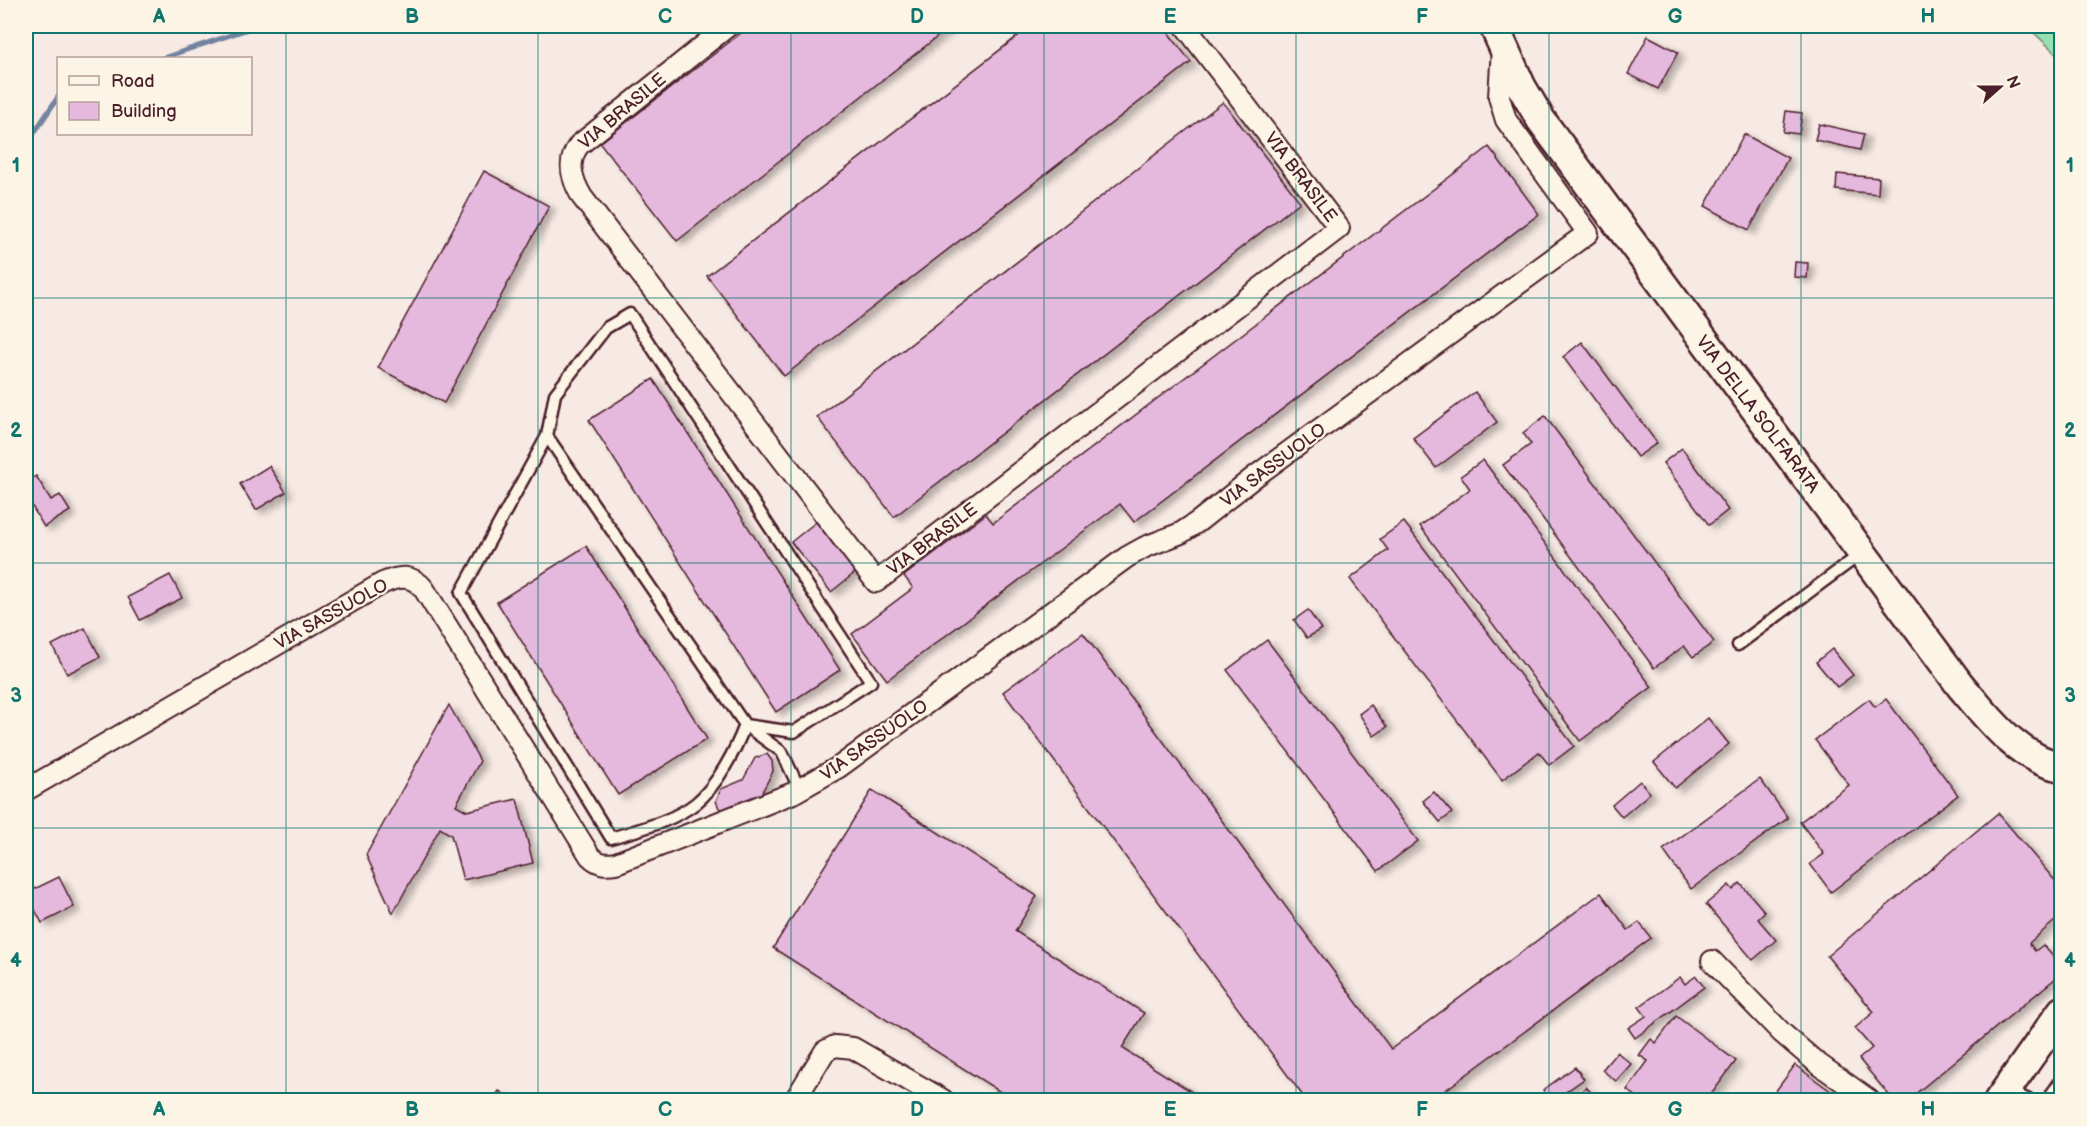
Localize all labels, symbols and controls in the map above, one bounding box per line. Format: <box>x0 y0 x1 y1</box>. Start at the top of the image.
text: A <box>152 5 166 29</box>
text: B <box>405 5 419 29</box>
text: C <box>658 5 672 29</box>
text: D <box>910 5 924 29</box>
text: E <box>1164 5 1177 29</box>
text: F <box>1416 5 1428 29</box>
text: G <box>1668 5 1683 29</box>
text: H <box>1921 5 1935 29</box>
legend <box>57 57 252 135</box>
north arrow <box>1970 57 2030 117</box>
street label: VIA BRASILE <box>574 69 670 154</box>
text: Road <box>111 71 155 92</box>
text: N <box>2002 73 2024 91</box>
text: Building <box>111 101 177 122</box>
street label: VIA BRASILE <box>1260 128 1341 227</box>
text: 1 <box>12 154 20 178</box>
text: 1 <box>2066 154 2074 178</box>
street label: VIA DELLA SOLFARATA <box>1692 332 1824 497</box>
text: 2 <box>10 419 22 443</box>
street label: VIA SASSUOLO <box>1217 419 1330 512</box>
text: 2 <box>2064 419 2076 443</box>
street label: VIA BRASILE <box>883 499 982 580</box>
street label: VIA SASSUOLO <box>271 575 392 654</box>
text: 3 <box>10 684 22 708</box>
text: 3 <box>2064 684 2076 708</box>
street label: VIA SASSUOLO <box>817 696 932 785</box>
text: 4 <box>10 949 22 973</box>
text: 4 <box>2064 949 2076 973</box>
text: A <box>152 1098 166 1122</box>
text: B <box>405 1098 419 1122</box>
text: C <box>658 1098 672 1122</box>
text: D <box>910 1098 924 1122</box>
text: E <box>1164 1098 1177 1122</box>
text: F <box>1416 1098 1428 1122</box>
text: G <box>1668 1098 1683 1122</box>
text: H <box>1921 1098 1935 1122</box>

